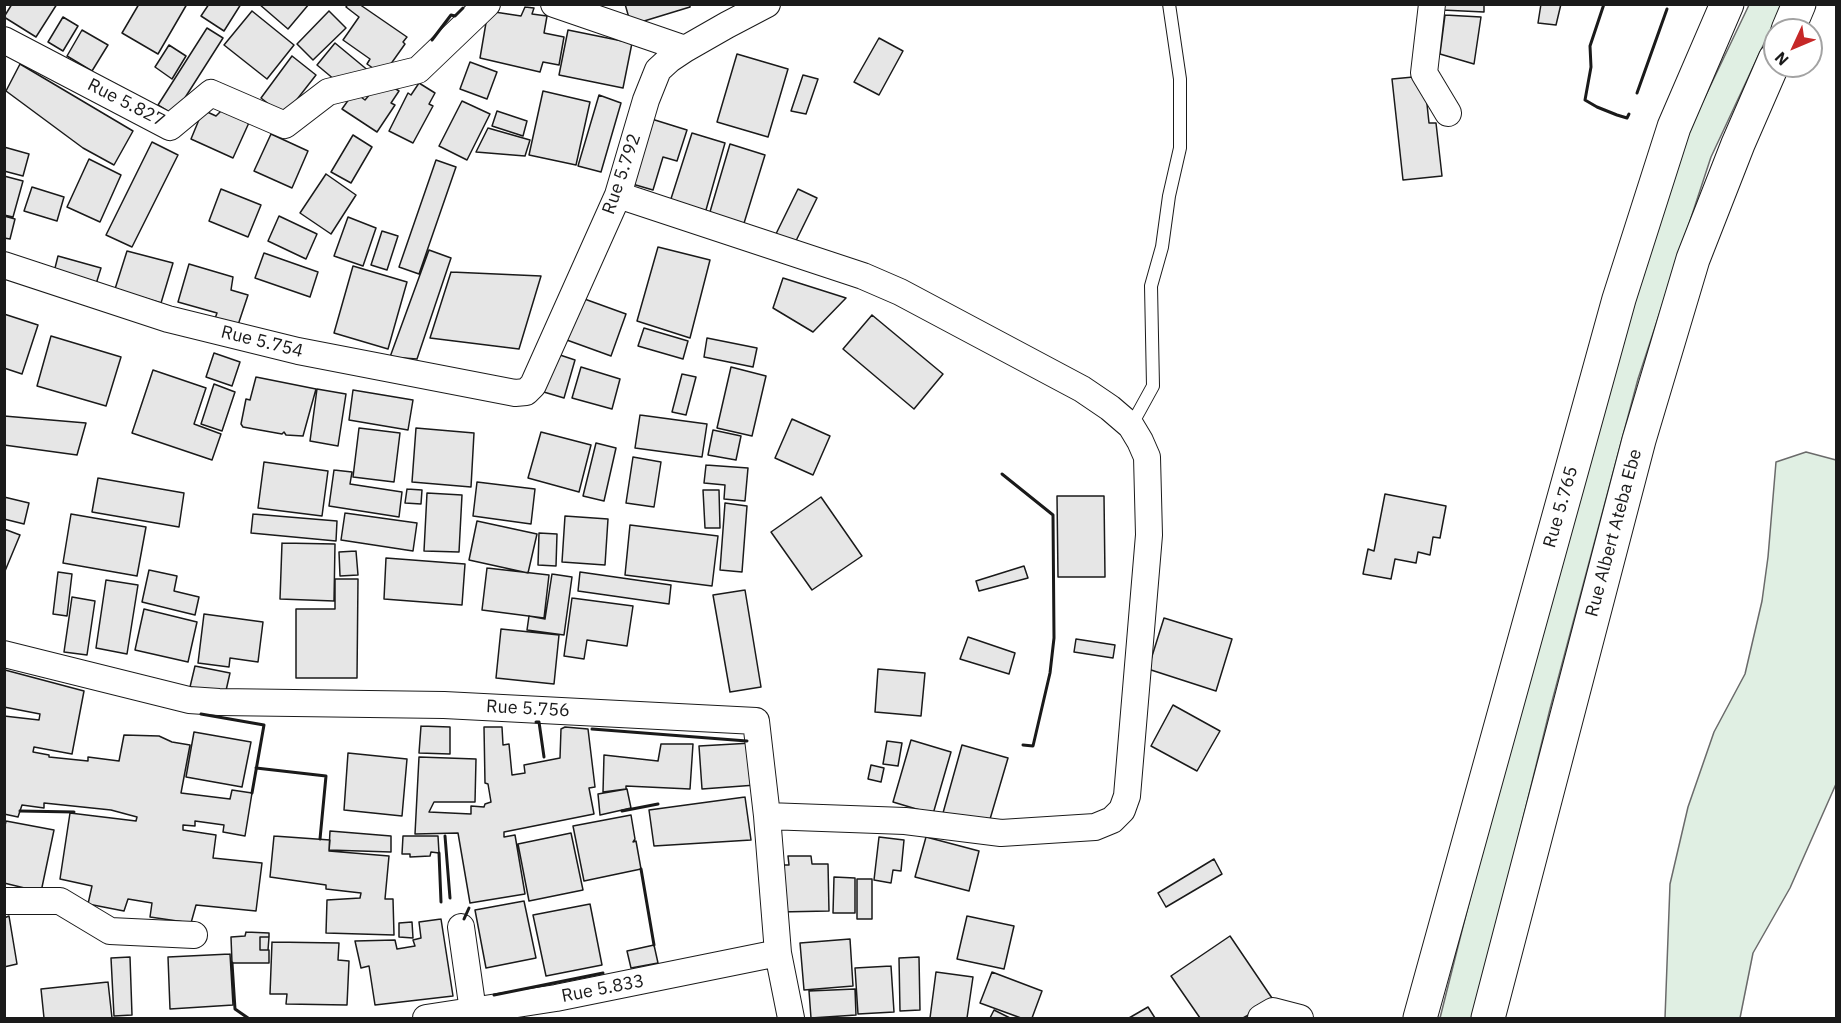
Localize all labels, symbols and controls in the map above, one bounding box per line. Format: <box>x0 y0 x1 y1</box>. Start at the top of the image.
north arrow <box>1763 18 1823 78</box>
text: N <box>1770 48 1793 70</box>
street label: Rue 5.827 <box>84 74 168 132</box>
street label: Rue 5.792 <box>598 131 646 217</box>
street label: Rue 5.754 <box>219 321 305 363</box>
street label: Rue Albert Ateba Ebe <box>1581 447 1647 619</box>
street label: Rue 5.765 <box>1539 464 1583 550</box>
street label: Rue 5.756 <box>486 696 570 722</box>
street label: Rue 5.833 <box>560 970 646 1008</box>

